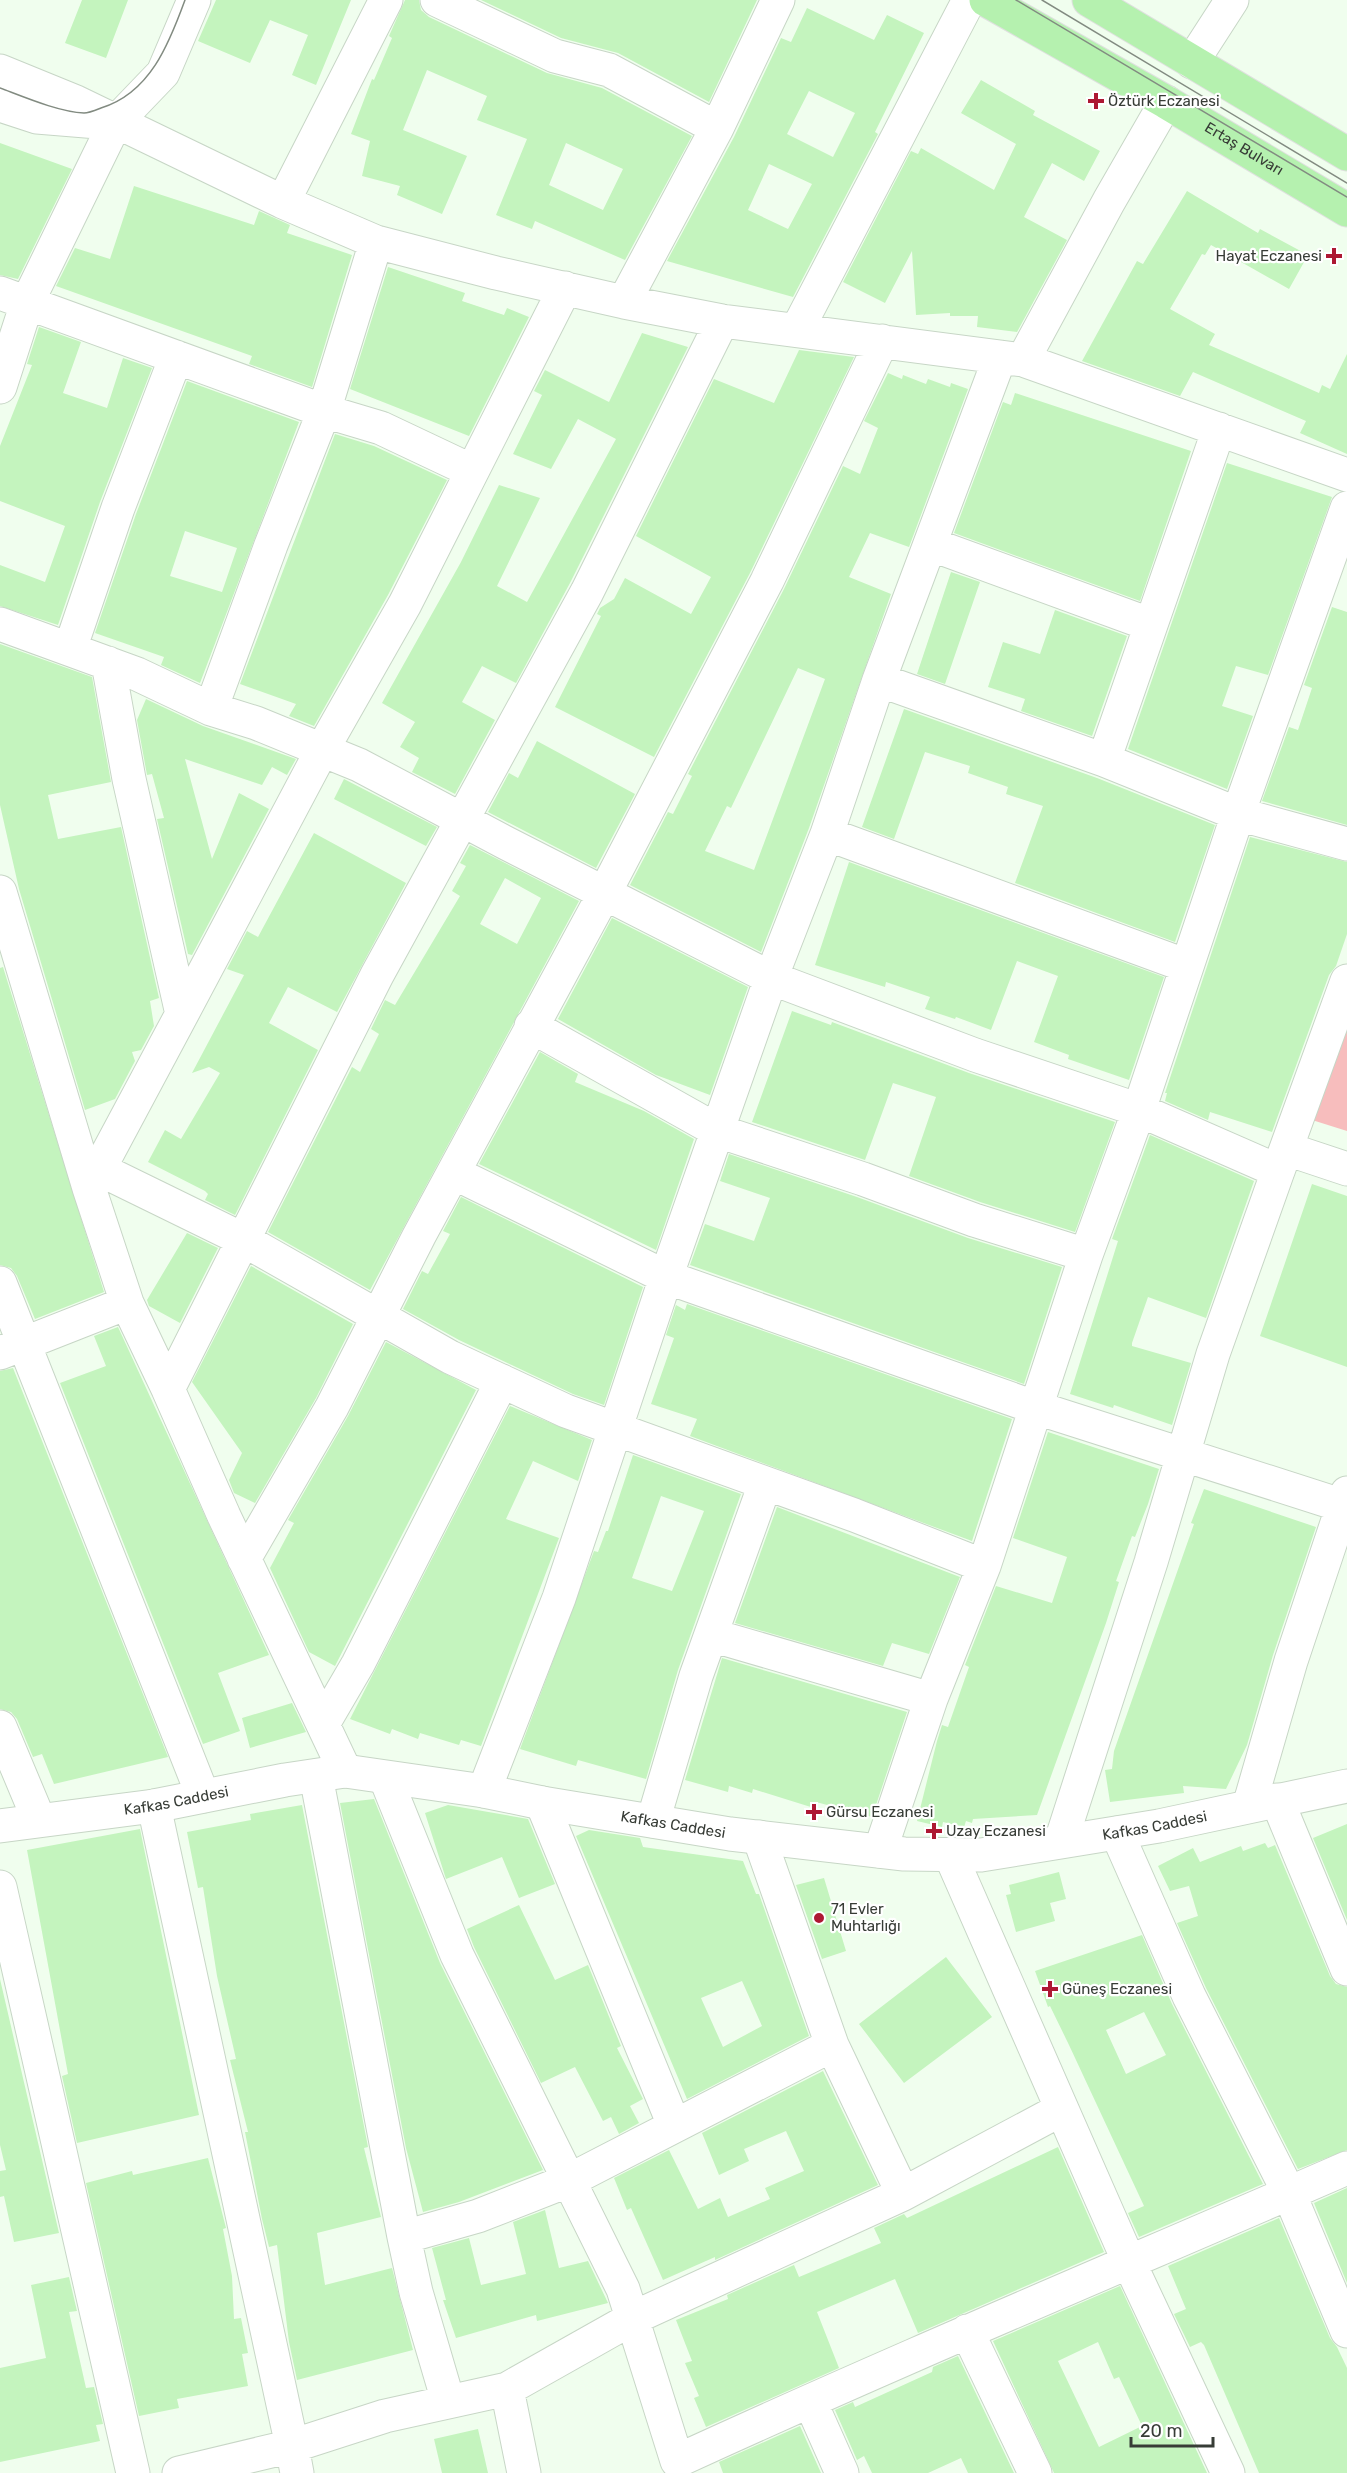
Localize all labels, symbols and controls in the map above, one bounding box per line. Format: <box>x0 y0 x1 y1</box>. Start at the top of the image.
place label: Öztürk Eczanesi <box>1108 92 1220 110</box>
marker: Öztürk Eczanesi <box>1089 94 1103 108</box>
street label: Ertaş Bulvarı <box>1202 118 1287 179</box>
place label: Hayat Eczanesi <box>1215 247 1322 265</box>
marker: Hayat Eczanesi <box>1327 249 1341 263</box>
street label: Kafkas Caddesi <box>123 1782 230 1819</box>
place label: Gürsu Eczanesi <box>826 1803 933 1821</box>
marker: Gürsu Eczanesi <box>807 1805 821 1819</box>
street label: Kafkas Caddesi <box>619 1807 727 1842</box>
street label: Kafkas Caddesi <box>1101 1807 1209 1844</box>
place label: Uzay Eczanesi <box>946 1822 1046 1840</box>
marker: Uzay Eczanesi <box>927 1824 941 1838</box>
place label: 71 Evler Muhtarlığı <box>831 1900 901 1935</box>
marker: 71 Evler Muhtarlığı <box>812 1911 826 1925</box>
place label: Güneş Eczanesi <box>1062 1980 1172 1998</box>
marker: Güneş Eczanesi <box>1043 1982 1057 1996</box>
scale bar <box>1131 2410 1214 2448</box>
text: 20 m <box>1140 2420 1182 2442</box>

